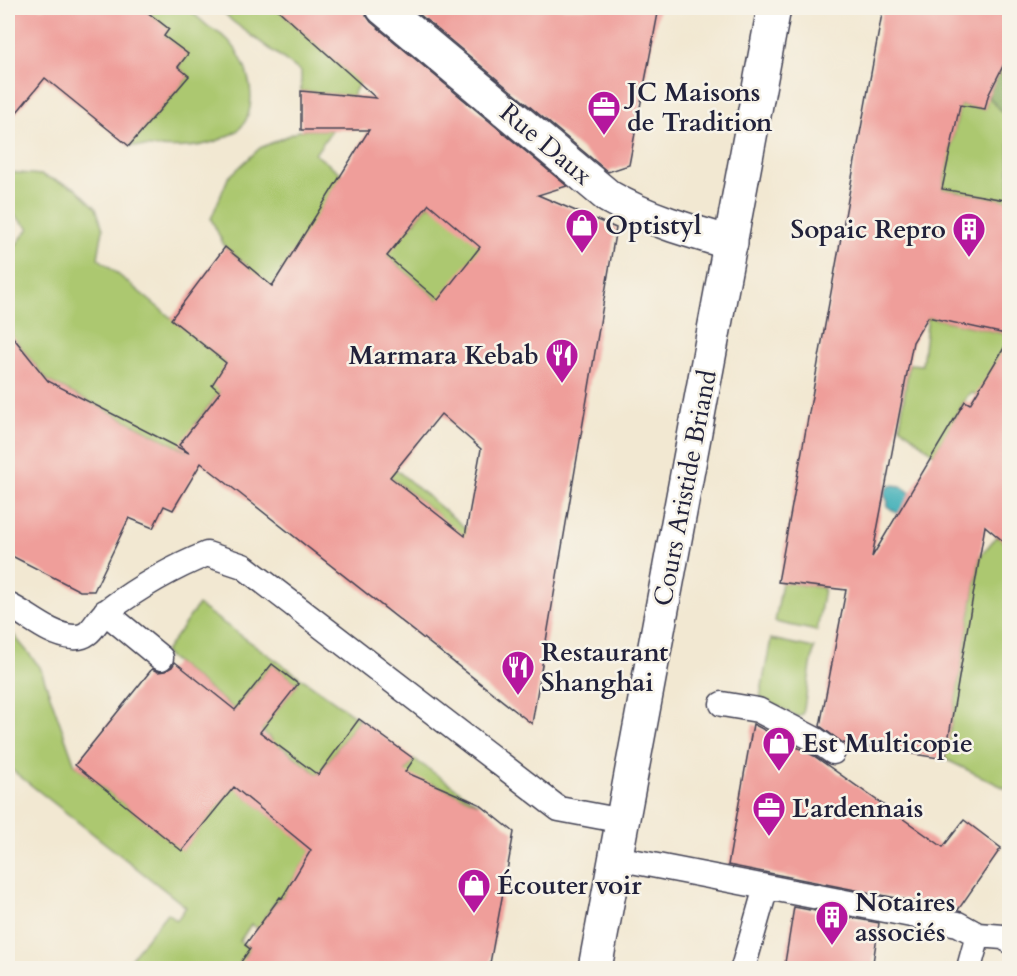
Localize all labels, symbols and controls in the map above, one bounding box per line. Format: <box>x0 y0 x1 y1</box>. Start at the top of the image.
place label: JC Maisons de Tradition <box>623 75 773 140</box>
office icon: JC Maisons de Tradition <box>586 89 622 136</box>
street label: Rue Daux <box>492 95 600 193</box>
shop icon: Optistyl <box>564 207 600 254</box>
place label: Optistyl <box>605 208 702 243</box>
building icon: Sopaic Repro <box>951 211 987 258</box>
place label: Sopaic Repro <box>791 212 946 247</box>
restaurant icon: Marmara Kebab <box>544 337 580 384</box>
place label: Marmara Kebab <box>348 338 539 373</box>
street label: Cours Aristide Briand <box>645 367 725 609</box>
place label: Restaurant Shanghai <box>541 635 668 700</box>
restaurant icon: Restaurant Shanghai <box>500 649 536 696</box>
shop icon: Est Multicopie <box>761 725 797 772</box>
place label: Est Multicopie <box>802 726 973 761</box>
office icon: L'ardennais <box>751 790 787 837</box>
place label: L'ardennais <box>792 791 923 826</box>
shop icon: Écouter voir <box>456 867 492 914</box>
place label: Écouter voir <box>497 868 642 903</box>
place label: Notaires associés <box>855 885 955 950</box>
building icon: Notaires associés <box>814 899 850 946</box>

